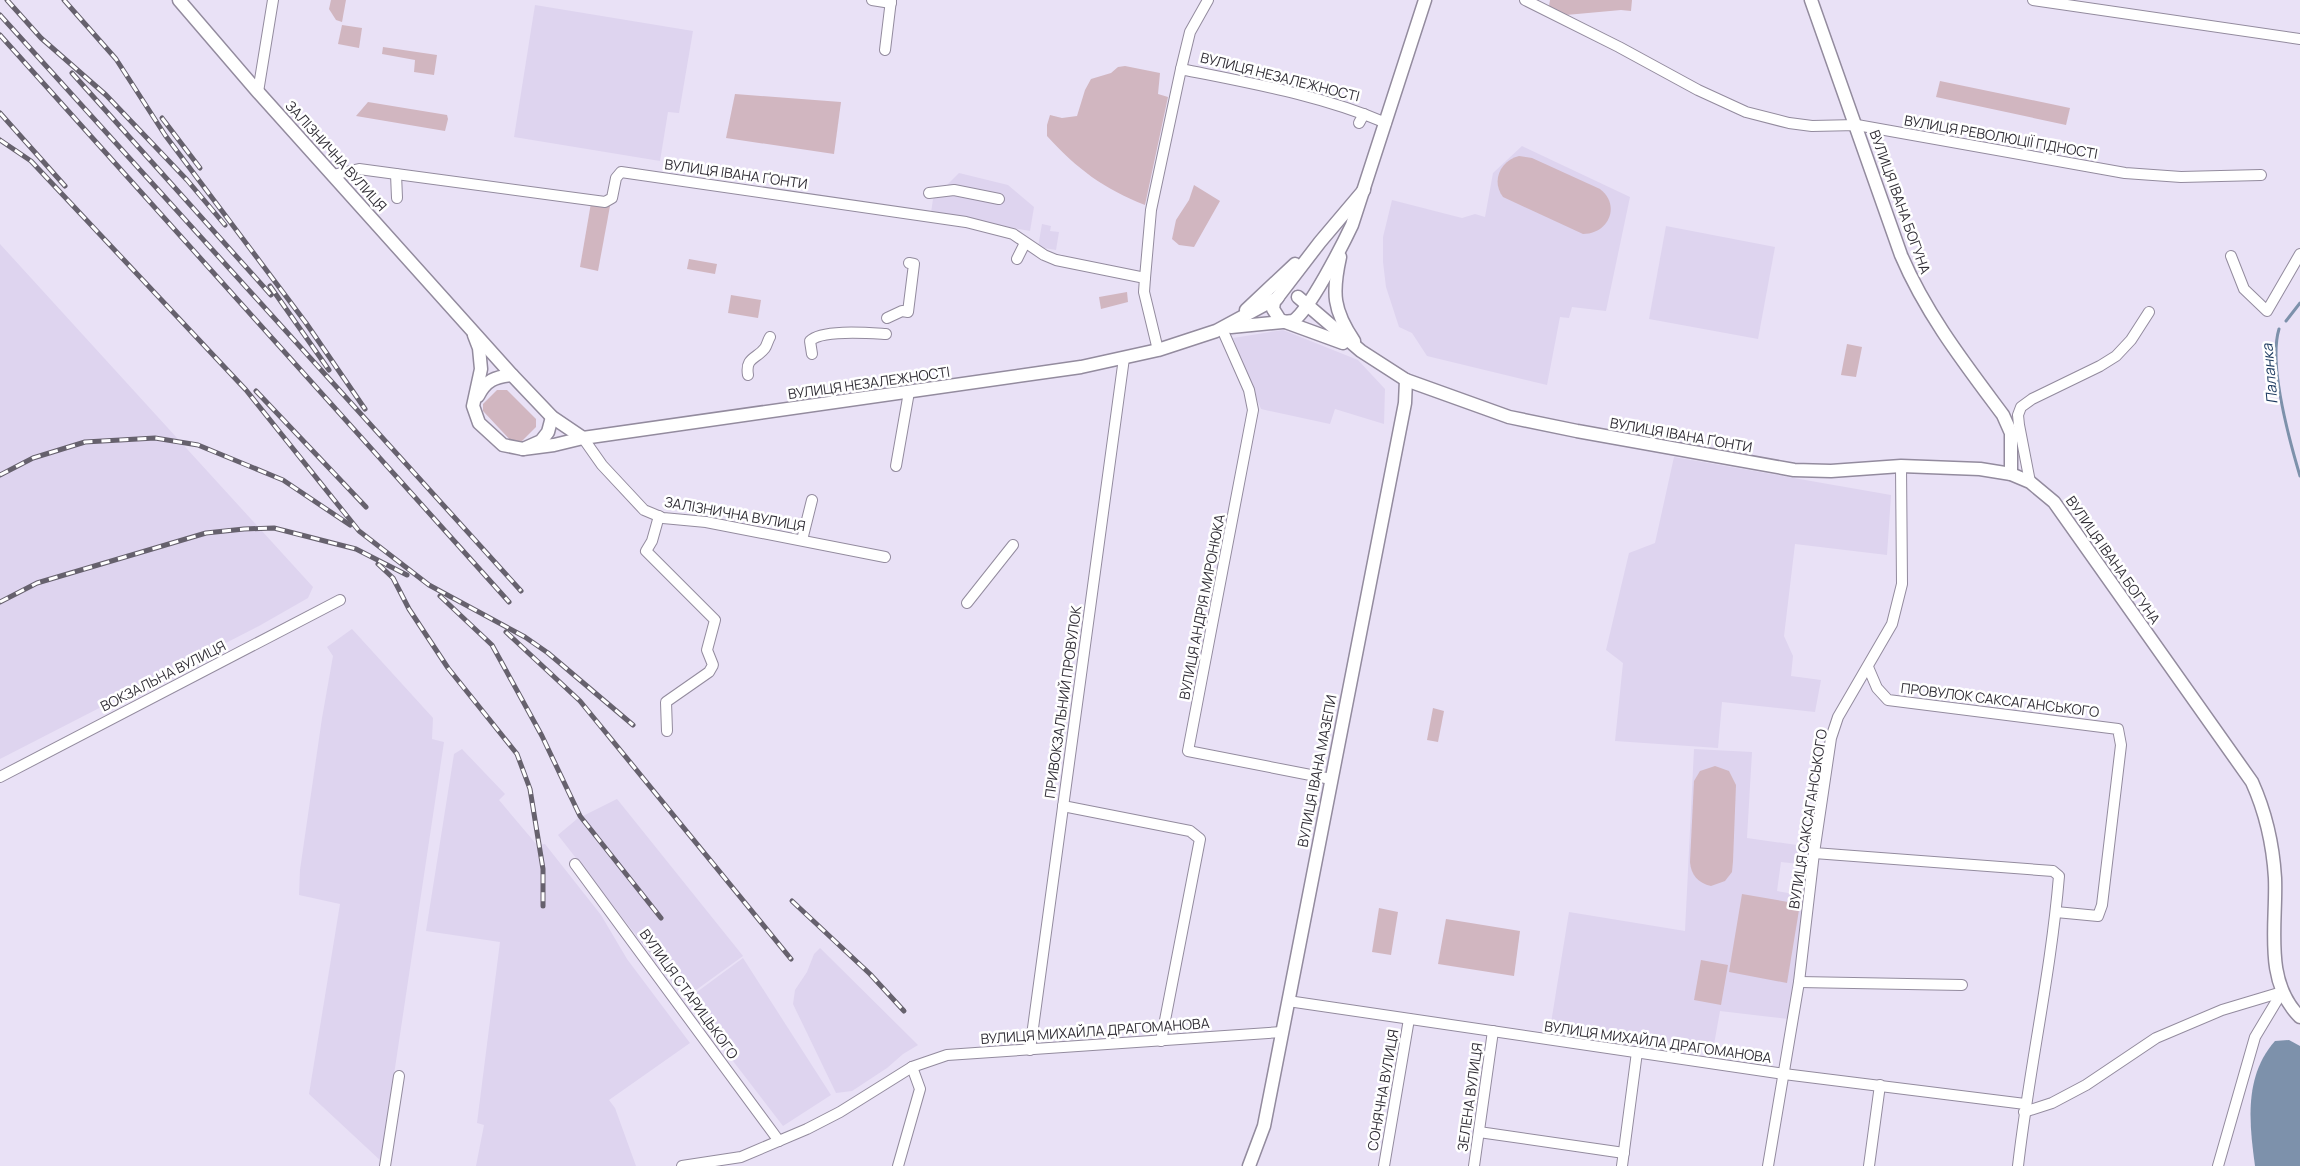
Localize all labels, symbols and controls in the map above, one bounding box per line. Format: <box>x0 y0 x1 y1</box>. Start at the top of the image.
street label: ВУЛИЦЯ НЕЗАЛЕЖНОСТІ <box>1199 48 1362 105</box>
street label: ЗАЛІЗНИЧНА ВУЛИЦЯ <box>282 96 391 215</box>
street label: ВУЛИЦЯ РЕВОЛЮЦІЇ ГІДНОСТІ <box>1903 110 2099 163</box>
street label: ВУЛИЦЯ ІВАНА БОГУНА <box>1866 127 1935 277</box>
street label: ВУЛИЦЯ ІВАНА ҐОНТИ <box>663 154 809 193</box>
water label: Паланка <box>2256 342 2283 405</box>
street label: ВУЛИЦЯ НЕЗАЛЕЖНОСТІ <box>787 362 951 403</box>
street label: ВУЛИЦЯ ІВАНА ҐОНТИ <box>1608 413 1754 456</box>
street label: ЗАЛІЗНИЧНА ВУЛИЦЯ <box>663 492 807 535</box>
street label: ВУЛИЦЯ ІВАНА БОГУНА <box>2062 492 2165 628</box>
street label: ВУЛИЦЯ АНДРІЯ МИРОНЮКА <box>1174 512 1229 701</box>
street label: ПРИВОКЗАЛЬНИЙ ПРОВУЛОК <box>1040 604 1086 799</box>
street label: ВОКЗАЛЬНА ВУЛИЦЯ <box>97 636 229 715</box>
street label: ПРОВУЛОК САКСАГАНСЬКОГО <box>1900 678 2100 721</box>
street label: ВУЛИЦЯ ІВАНА МАЗЕПИ <box>1292 693 1341 849</box>
street label: ВУЛИЦЯ САКСАГАНСЬКОГО <box>1784 728 1831 910</box>
street label: ВУЛИЦЯ СТАРИЦЬКОГО <box>636 925 743 1062</box>
street label: ВУЛИЦЯ МИХАЙЛА ДРАГОМАНОВА <box>980 1013 1210 1048</box>
street label: ВУЛИЦЯ МИХАЙЛА ДРАГОМАНОВА <box>1543 1016 1773 1067</box>
street label: СОНЯЧНА ВУЛИЦЯ <box>1362 1028 1403 1152</box>
street label: ЗЕЛЕНА ВУЛИЦЯ <box>1452 1041 1487 1152</box>

